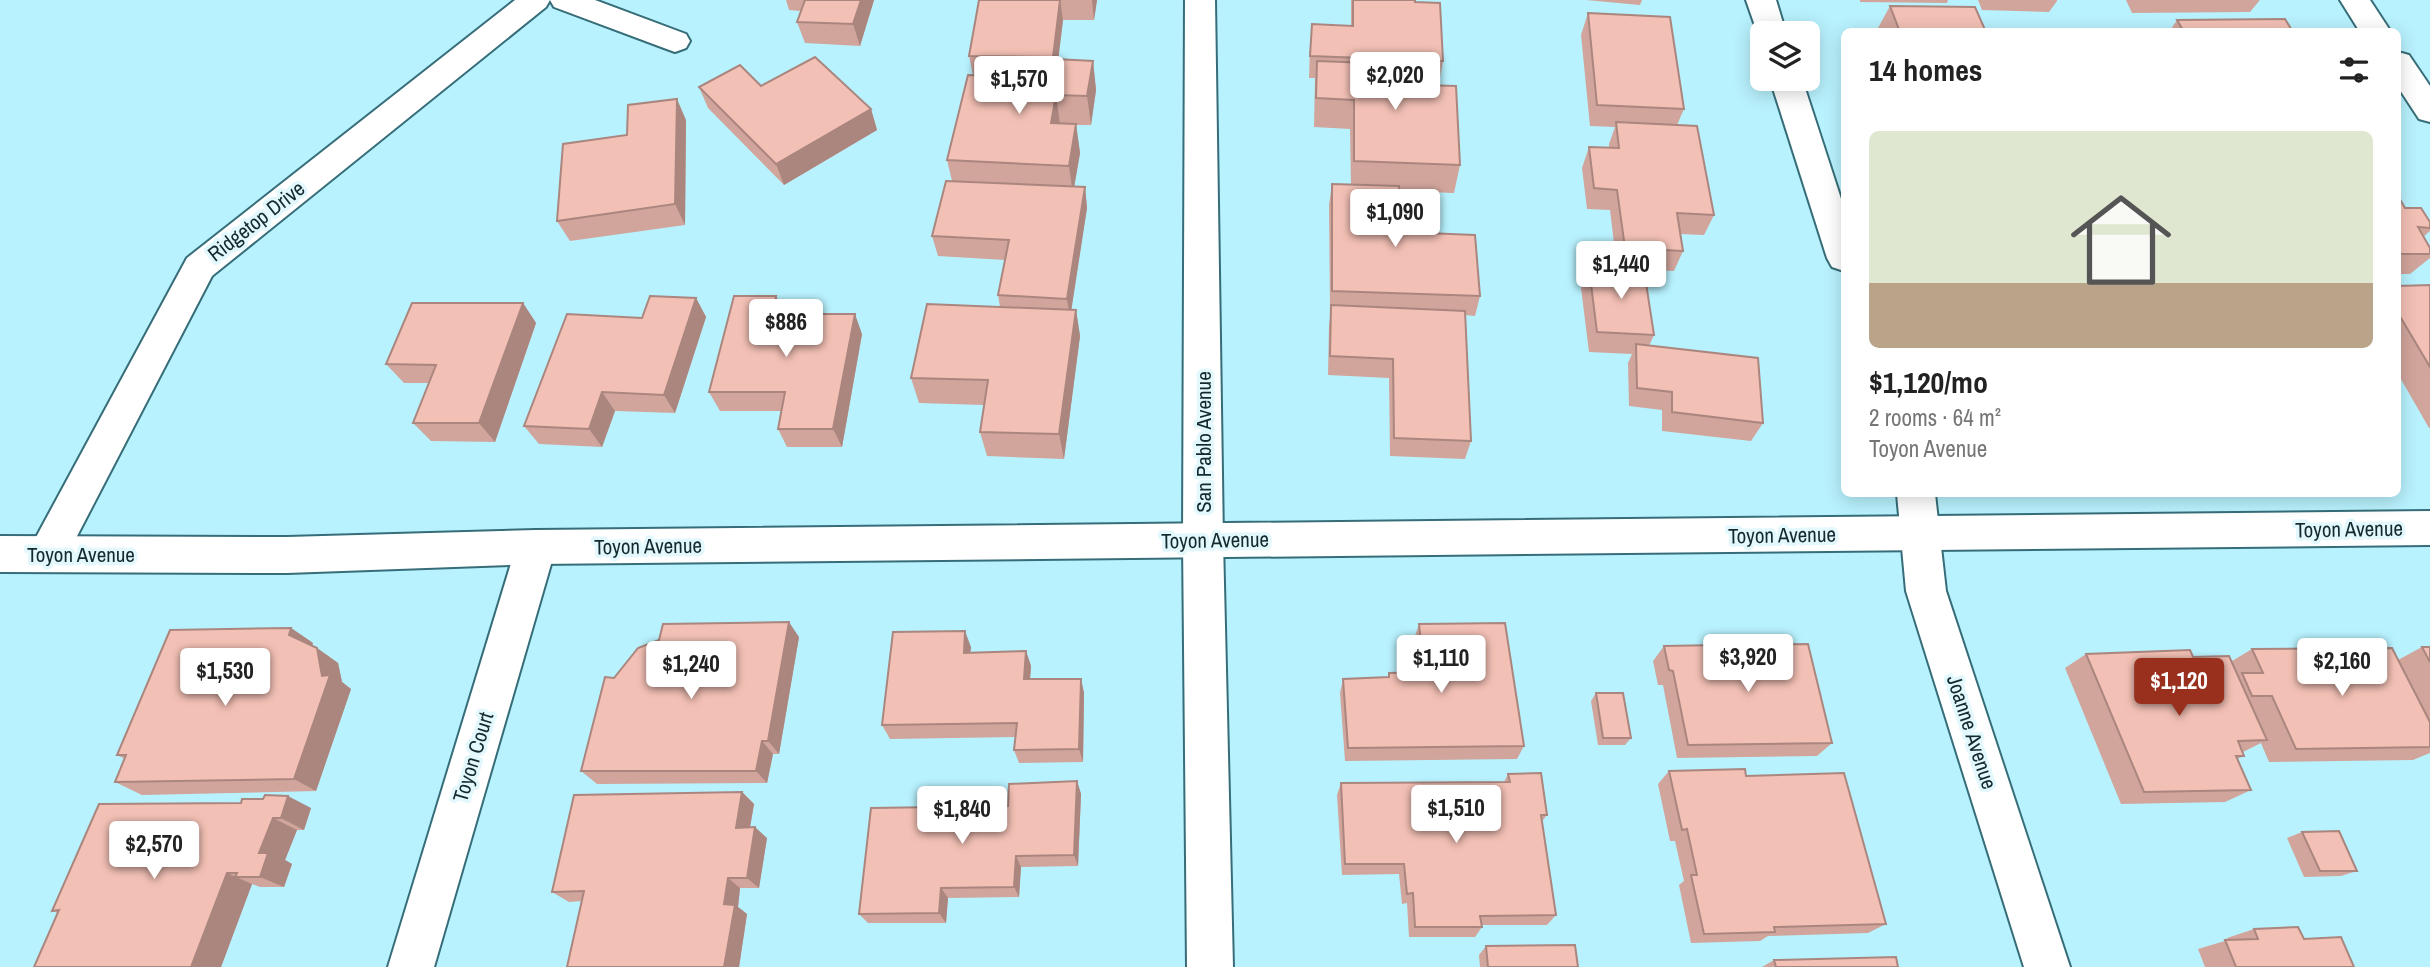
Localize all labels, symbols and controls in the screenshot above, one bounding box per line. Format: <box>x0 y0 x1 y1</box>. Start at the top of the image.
map controls <box>1750 21 1820 91</box>
button: layers <box>1750 21 1820 91</box>
text: 14 homes <box>1869 50 1983 90</box>
icon: filters <box>2335 51 2373 89</box>
pin: $2,020 <box>1338 52 1452 112</box>
pin: $1,570 <box>962 57 1076 116</box>
text: $2,020 <box>1366 59 1424 90</box>
text: $1,570 <box>990 63 1048 94</box>
street label: Ridgetop Drive <box>201 174 311 268</box>
icon: home <box>2058 177 2184 303</box>
pin: $1,090 <box>1338 190 1452 249</box>
text: $1,090 <box>1366 196 1424 227</box>
pin: $1,440 <box>1564 242 1678 301</box>
text: $1,440 <box>1592 248 1650 279</box>
pin: $886 <box>745 300 827 359</box>
text: $886 <box>765 306 807 337</box>
text: $1,120/mo <box>1869 362 1988 402</box>
street label: San Pablo Avenue <box>1189 371 1218 513</box>
text: 2 rooms · 64 m² <box>1869 402 2001 433</box>
text: Toyon Avenue <box>1869 433 1987 464</box>
street label: Toyon Avenue <box>2295 514 2403 544</box>
street label: Toyon Avenue <box>1728 520 1836 550</box>
street label: Toyon Avenue <box>1161 525 1269 555</box>
street label: Toyon Avenue <box>594 531 702 561</box>
street label: Toyon Avenue <box>27 540 135 569</box>
pin: $3,920 <box>1691 634 1805 694</box>
pin: $1,110 <box>1384 636 1498 695</box>
pin: $2,160 <box>2285 638 2399 698</box>
text: $3,920 <box>1719 641 1777 672</box>
pin: $1,240 <box>634 642 748 701</box>
text: $1,110 <box>1413 642 1469 673</box>
text: $2,160 <box>2313 645 2371 676</box>
pin: $1,530 <box>168 648 282 708</box>
text: $1,240 <box>662 648 720 679</box>
text: $1,530 <box>196 655 254 686</box>
pin: $1,120 <box>2122 658 2236 718</box>
text: $1,120 <box>2150 665 2208 696</box>
street label: Joanne Avenue <box>1940 671 2004 793</box>
street label: Toyon Court <box>446 708 500 806</box>
pin: $1,840 <box>905 786 1019 846</box>
pin: $1,510 <box>1399 786 1513 845</box>
text: $1,510 <box>1427 792 1485 823</box>
text: $1,840 <box>933 793 991 824</box>
pin: $2,570 <box>97 822 211 881</box>
text: $2,570 <box>125 828 183 859</box>

